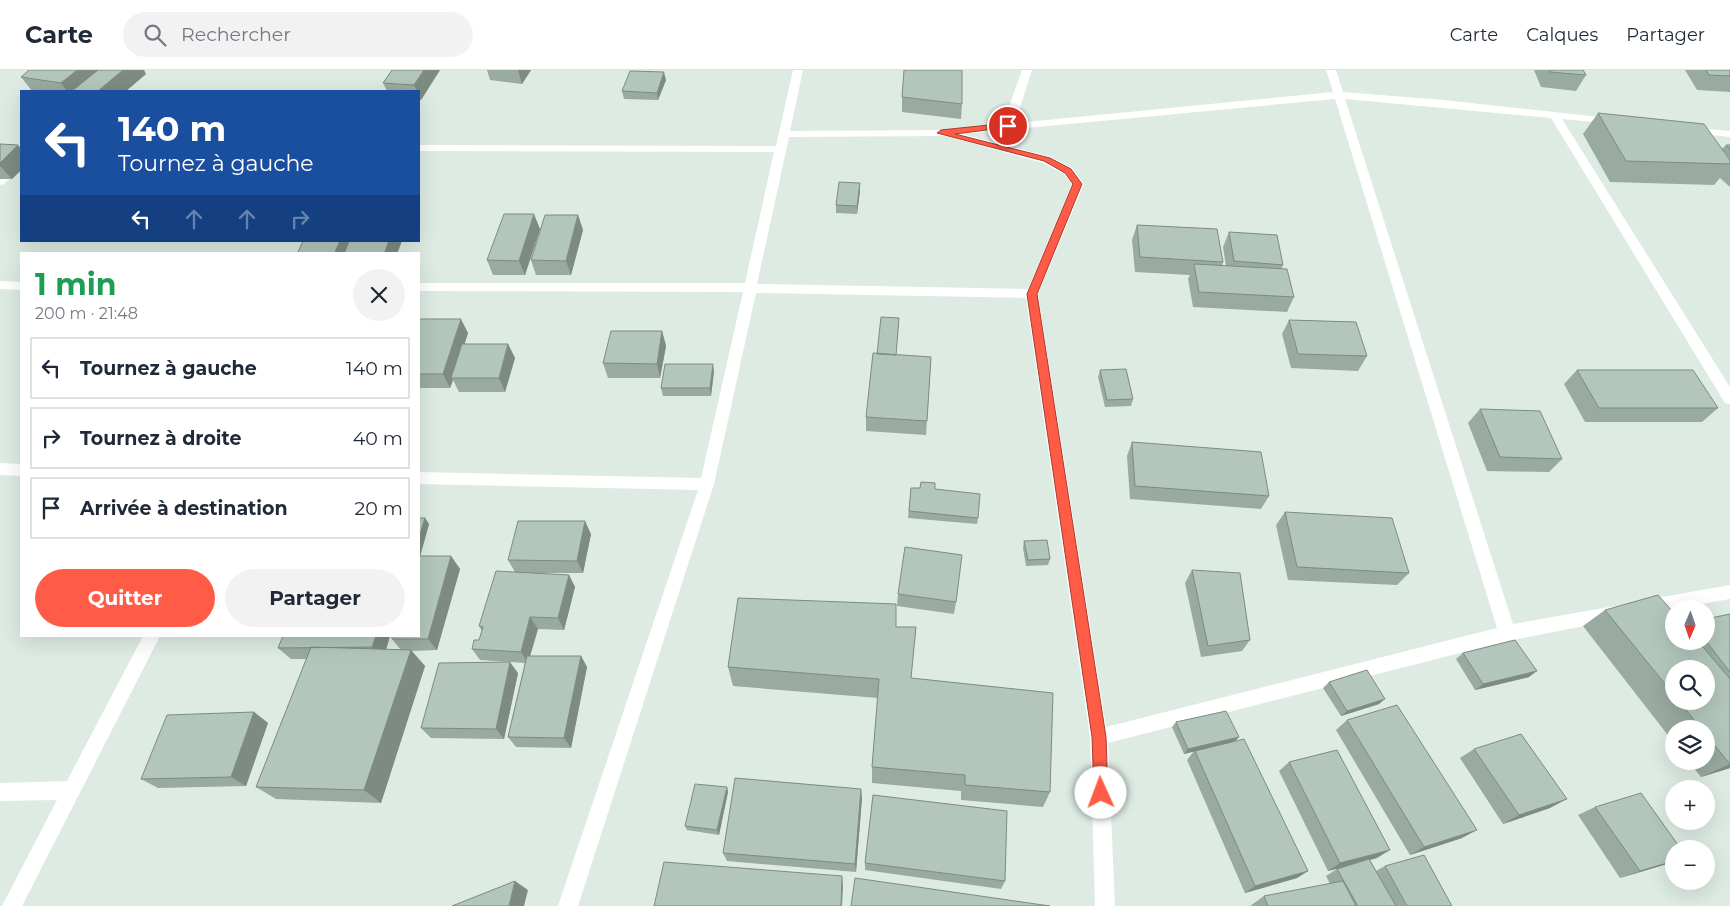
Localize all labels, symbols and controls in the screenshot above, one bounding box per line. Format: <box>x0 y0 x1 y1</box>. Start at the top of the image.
search box <box>123 12 473 57</box>
text: Carte <box>25 20 93 49</box>
icon: search <box>141 21 169 49</box>
text: Rechercher <box>181 23 291 46</box>
text: Carte <box>1450 24 1498 46</box>
text: Calques <box>1526 24 1598 46</box>
text: Partager <box>1626 24 1705 46</box>
pin <box>987 105 1029 147</box>
text: 140 m <box>118 107 226 150</box>
icon: left <box>35 110 100 175</box>
icon: arrive <box>994 112 1022 140</box>
text: Tournez à gauche <box>118 150 314 177</box>
icon: left <box>127 205 155 233</box>
icon: ahead <box>180 205 208 233</box>
icon: ahead <box>233 205 261 233</box>
icon: right <box>286 205 314 233</box>
text: 1 min <box>35 266 116 303</box>
button: close <box>353 269 405 321</box>
text: 200 m · 21:48 <box>35 304 138 323</box>
icon: left <box>37 354 65 382</box>
text: Tournez à gauche <box>80 357 257 380</box>
text: 140 m <box>346 357 403 380</box>
icon: right <box>37 424 65 452</box>
text: Tournez à droite <box>80 427 241 450</box>
text: 40 m <box>353 427 403 450</box>
icon: arrive <box>37 494 65 522</box>
text: Arrivée à destination <box>80 497 288 520</box>
text: 20 m <box>355 497 403 520</box>
button: Quitter <box>35 569 215 627</box>
button: Partager <box>225 569 405 627</box>
north arrow <box>1665 600 1715 650</box>
map controls <box>1665 600 1715 890</box>
button: search <box>1665 660 1715 710</box>
button: layers <box>1665 720 1715 770</box>
position arrow <box>1074 766 1126 818</box>
button: + <box>1665 780 1715 830</box>
button: − <box>1665 840 1715 890</box>

